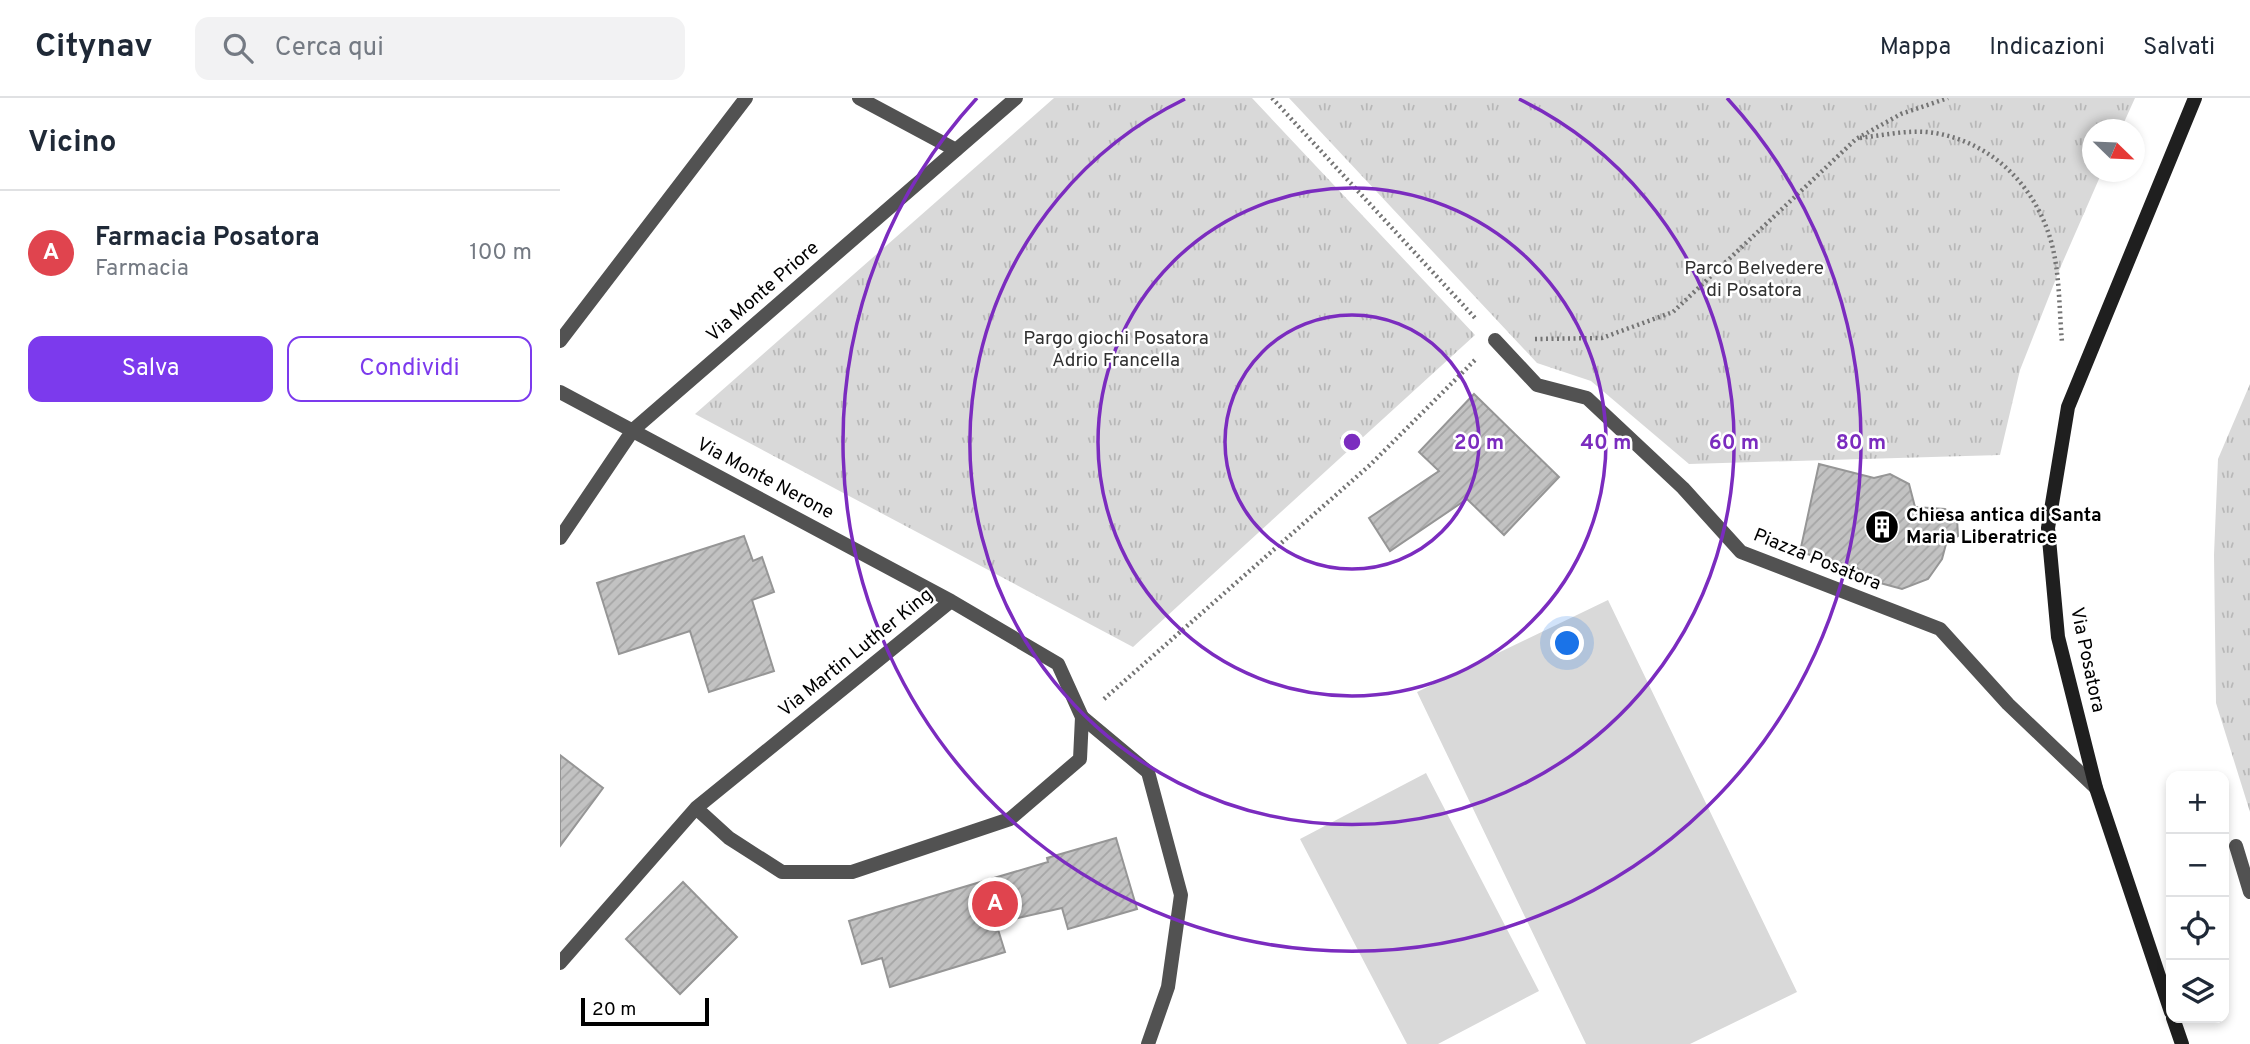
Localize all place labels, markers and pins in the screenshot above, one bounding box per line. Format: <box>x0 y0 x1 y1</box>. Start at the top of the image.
centre of rings <box>1340 430 1364 454</box>
place label: Chiesa antica di Santa Maria Liberatrice <box>1906 504 2102 550</box>
building icon: Chiesa antica di Santa Maria Liberatrice <box>1863 508 1901 546</box>
pin: A <box>972 878 1018 930</box>

